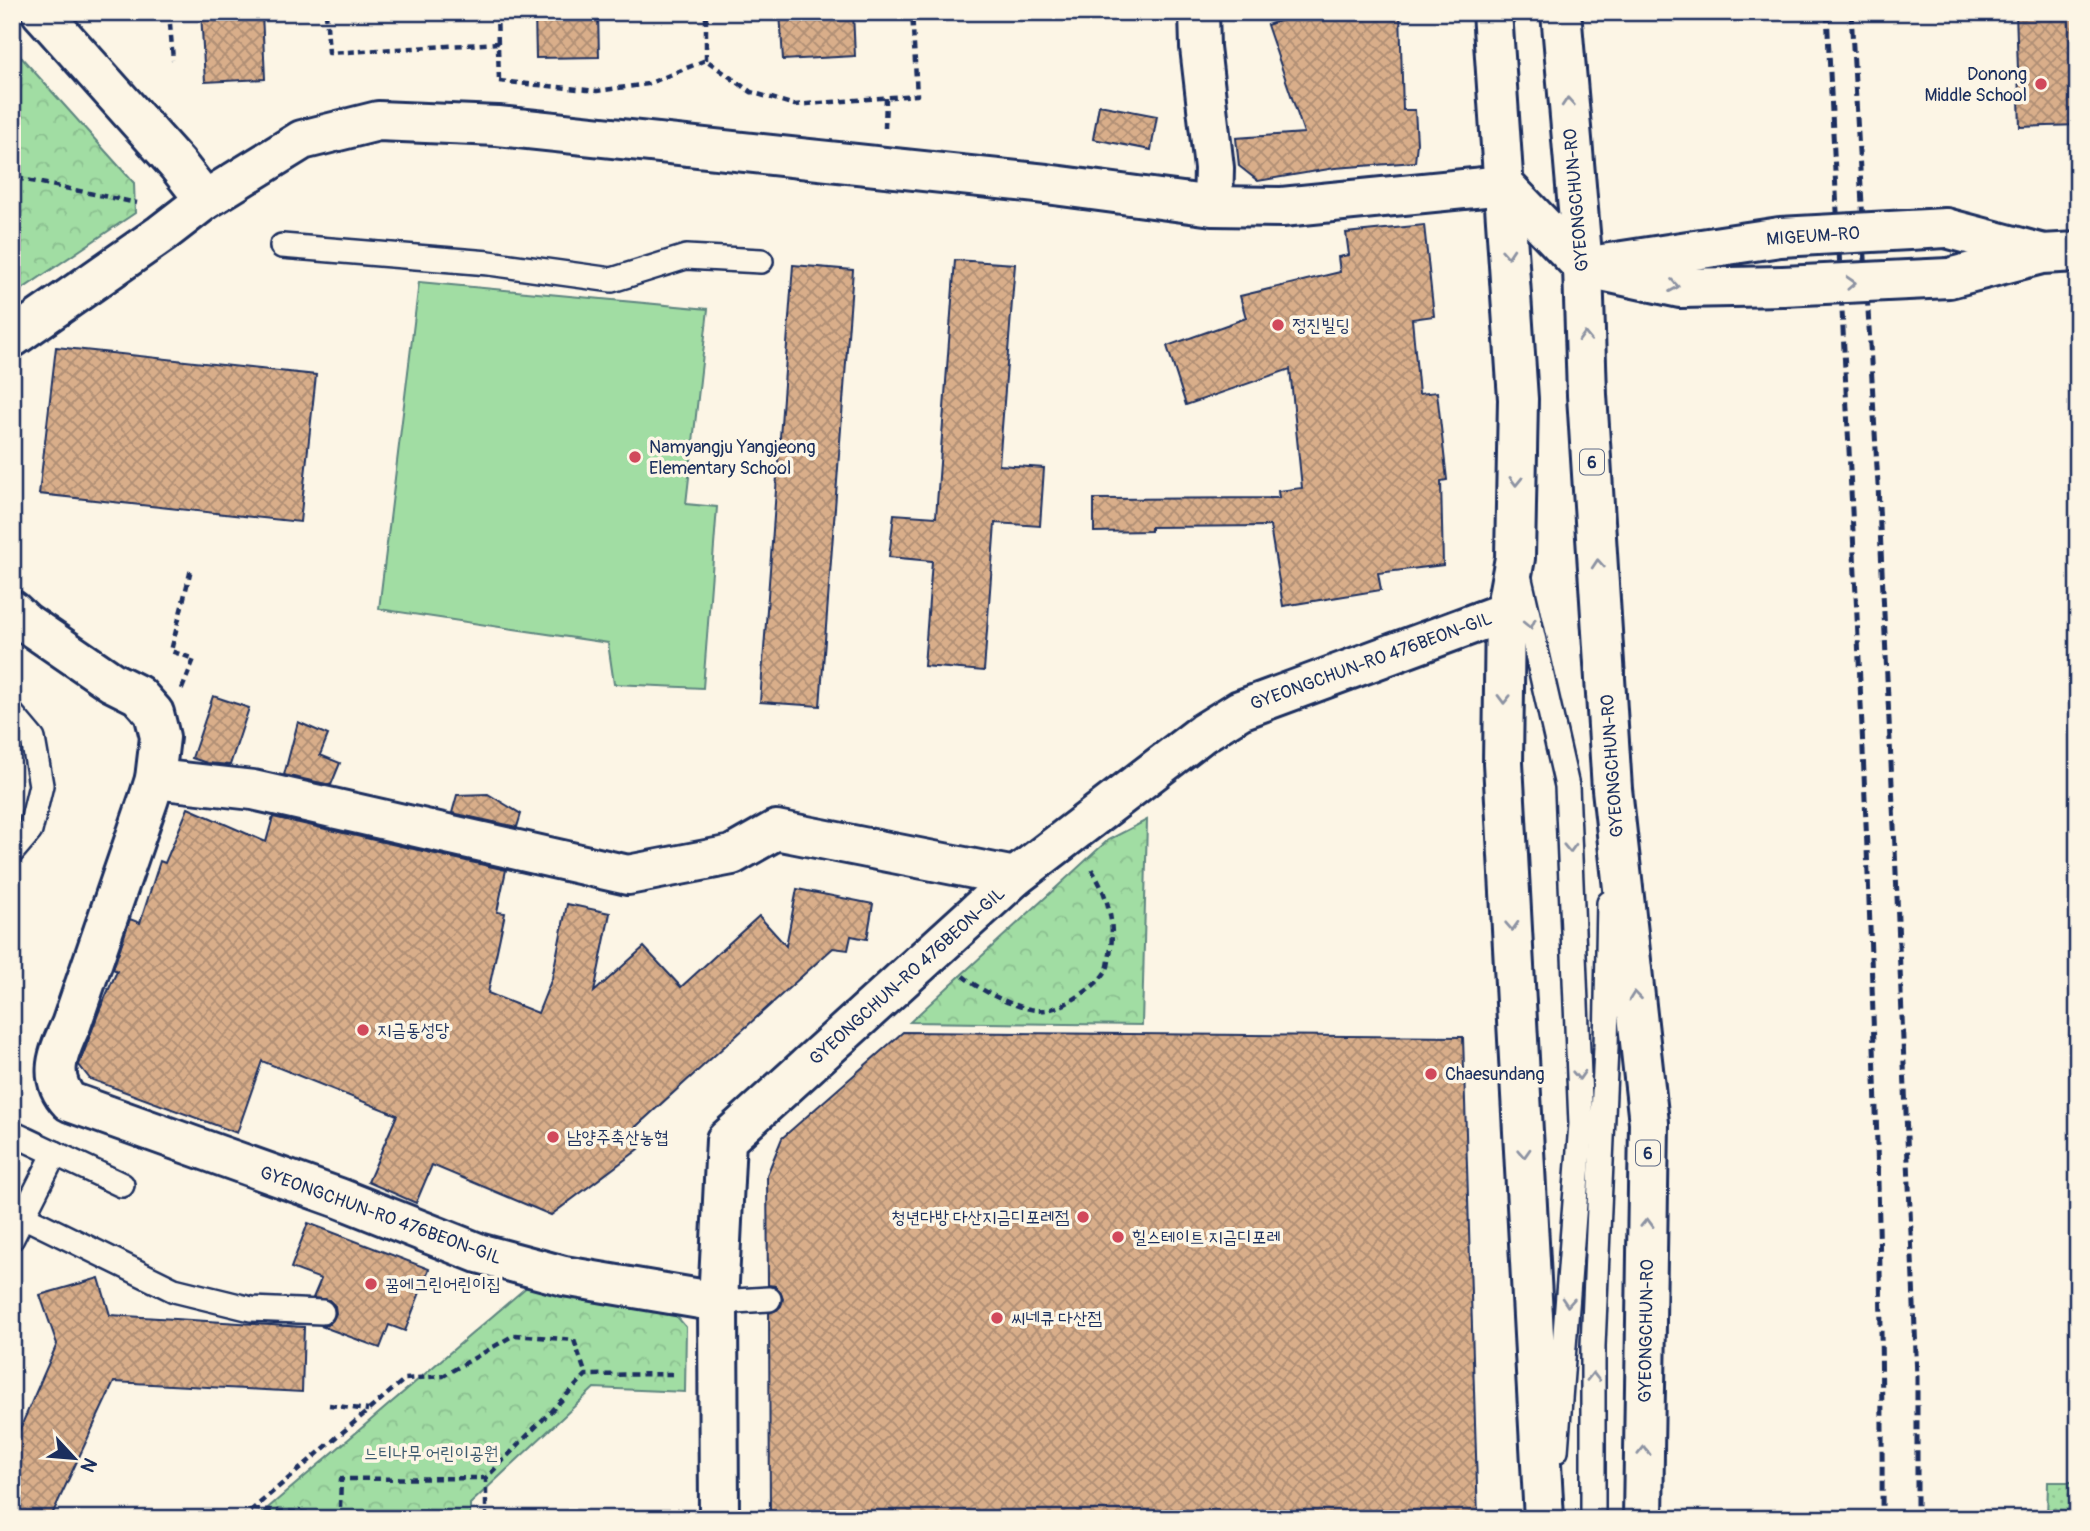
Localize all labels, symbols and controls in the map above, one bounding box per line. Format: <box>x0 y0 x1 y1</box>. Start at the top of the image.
place label: Donong Middle School <box>1924 63 2027 107</box>
marker: Donong Middle School <box>2033 76 2049 92</box>
one-way arrow <box>1561 96 1576 107</box>
street label: GYEONGCHUN-RO <box>1559 128 1594 272</box>
street label: MIGEUM-RO <box>1765 222 1861 251</box>
one-way arrow <box>1501 248 1516 259</box>
one-way arrow <box>1846 275 1857 290</box>
one-way arrow <box>1668 279 1680 294</box>
place label: 정진빌딩 <box>1292 314 1350 337</box>
marker: 정진빌딩 <box>1270 317 1286 333</box>
one-way arrow <box>1578 332 1593 343</box>
place label: Namyangju Yangjeong Elementary School <box>649 436 816 480</box>
marker: Namyangju Yangjeong Elementary School <box>627 449 643 465</box>
road number: 6 <box>1580 449 1604 475</box>
one-way arrow <box>1509 475 1524 486</box>
one-way arrow <box>1591 559 1606 570</box>
street label: GYEONGCHUN-RO 476BEON-GIL <box>1247 607 1495 716</box>
one-way arrow <box>1522 618 1537 630</box>
one-way arrow <box>1496 694 1512 704</box>
street label: GYEONGCHUN-RO <box>1596 694 1629 838</box>
one-way arrow <box>1562 842 1577 853</box>
street label: GYEONGCHUN-RO 476BEON-GIL <box>805 882 1010 1070</box>
one-way arrow <box>1504 921 1519 932</box>
one-way arrow <box>1627 990 1642 1002</box>
place label: 지금동성당 <box>377 1019 450 1042</box>
marker: 지금동성당 <box>355 1022 371 1038</box>
place label: Chaesundang <box>1445 1063 1545 1086</box>
marker: Chaesundang <box>1423 1066 1439 1082</box>
one-way arrow <box>1571 1070 1586 1081</box>
place label: 남양주축산농협 <box>567 1126 668 1149</box>
marker: 남양주축산농협 <box>545 1129 561 1145</box>
road number: 6 <box>1636 1140 1660 1166</box>
one-way arrow <box>1516 1148 1531 1159</box>
street label: GYEONGCHUN-RO 476BEON-GIL <box>257 1161 505 1270</box>
place label: 청년다방 다산지금디포레점 <box>891 1206 1070 1229</box>
marker: 청년다방 다산지금디포레점 <box>1075 1209 1091 1225</box>
one-way arrow <box>1639 1217 1655 1228</box>
place label: 힐스테이트 지금디포레 <box>1132 1226 1281 1249</box>
marker: 힐스테이트 지금디포레 <box>1110 1229 1126 1245</box>
street label: GYEONGCHUN-RO <box>1634 1259 1659 1403</box>
place label: 꿈에그린어린이집 <box>385 1273 501 1296</box>
marker: 꿈에그린어린이집 <box>363 1276 379 1292</box>
one-way arrow <box>1561 1297 1576 1308</box>
place label: 씨네큐 다산점 <box>1011 1307 1102 1330</box>
marker: 씨네큐 다산점 <box>989 1310 1005 1326</box>
one-way arrow <box>1585 1371 1601 1382</box>
north arrow <box>38 1422 108 1492</box>
park label: 느티나무 어린이공원 <box>364 1442 498 1465</box>
one-way arrow <box>1636 1445 1652 1455</box>
text: N <box>75 1454 102 1476</box>

